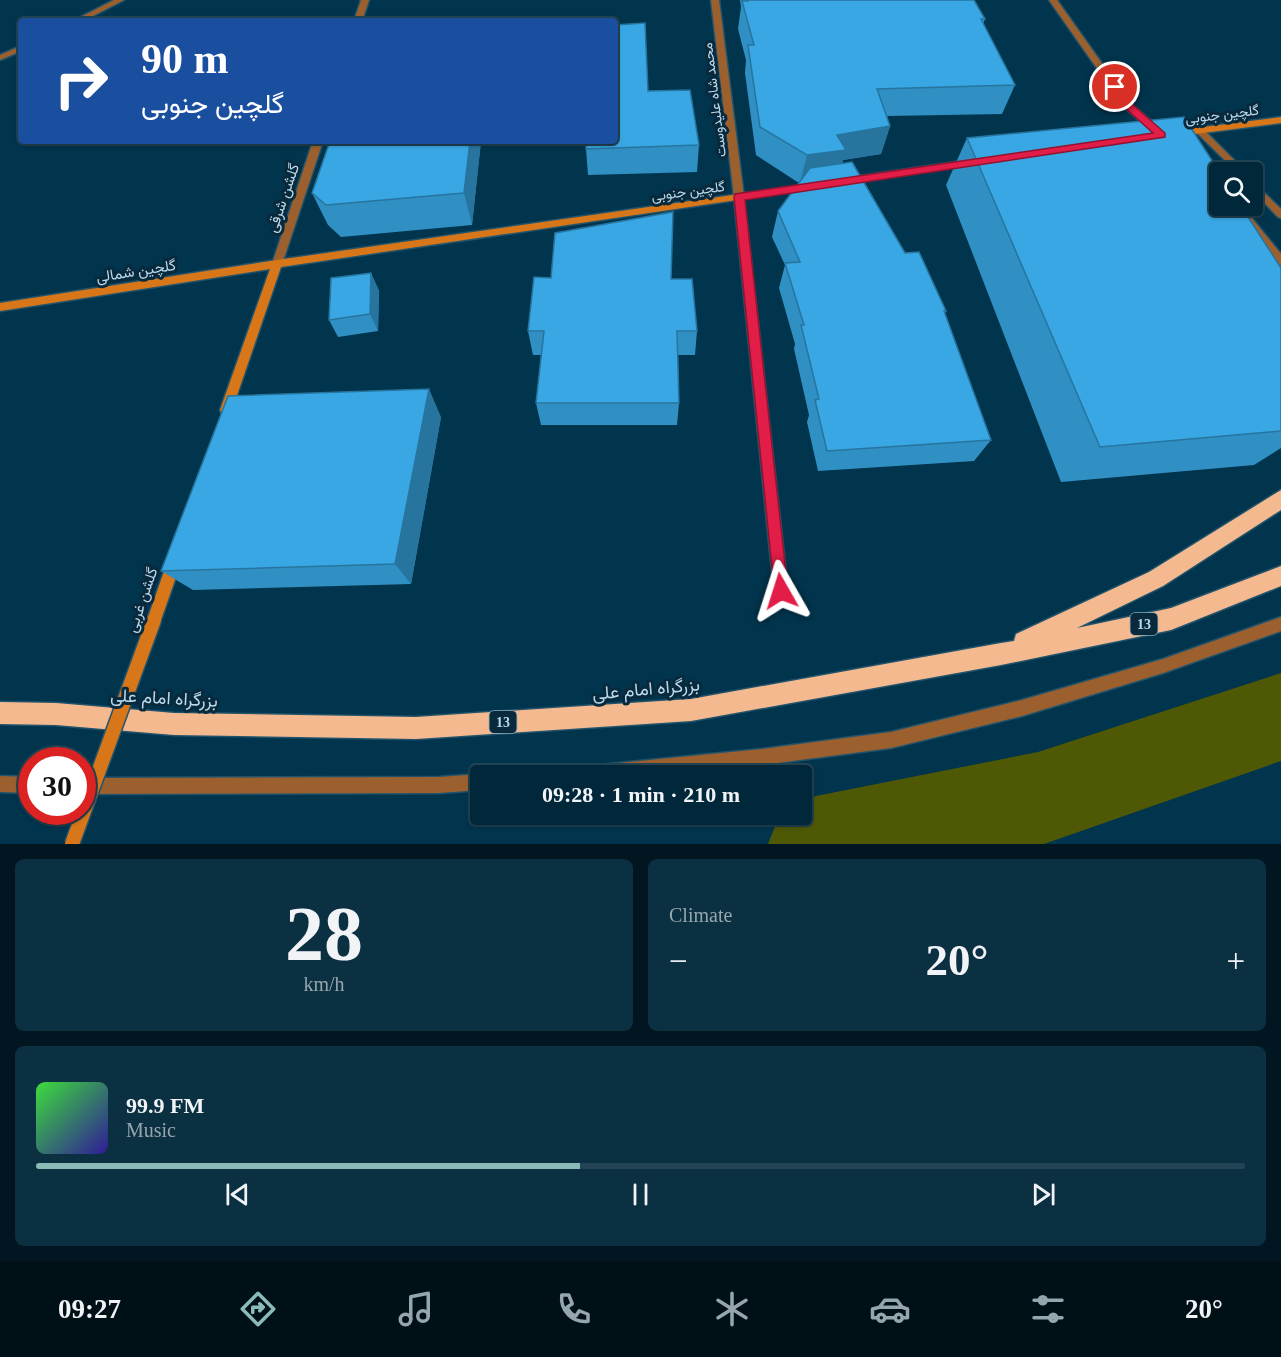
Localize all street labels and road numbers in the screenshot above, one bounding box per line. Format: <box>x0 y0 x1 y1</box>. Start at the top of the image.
street label: محمد شاه علیدوست <box>700 42 730 158</box>
street label: گلچین جنوبی <box>1184 103 1260 128</box>
street label: گلشن شرقی <box>264 161 304 235</box>
street label: گلچین جنوبی <box>650 179 726 206</box>
street label: گلچین شمالی <box>95 257 178 287</box>
street label: گلشن غربی <box>123 565 163 635</box>
road number: 13 <box>1130 613 1158 635</box>
street label: بزرگراه امام علی <box>591 674 701 706</box>
street label: بزرگراه امام علی <box>110 685 218 713</box>
road number: 13 <box>490 711 516 733</box>

